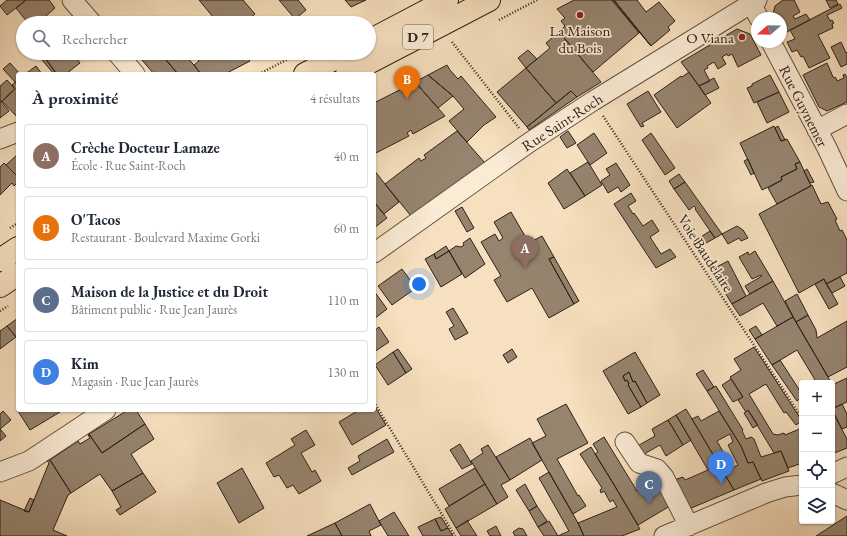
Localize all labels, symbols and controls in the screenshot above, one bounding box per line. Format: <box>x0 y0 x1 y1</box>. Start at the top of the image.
marker: La Maison du Bois <box>575 10 585 20</box>
north arrow <box>751 12 787 48</box>
search box <box>16 16 376 60</box>
place label: La Maison du Bois <box>550 21 610 57</box>
road number: D 7 <box>403 25 433 49</box>
icon: search <box>30 27 52 49</box>
place label: O Viana <box>686 28 734 47</box>
text: Rechercher <box>62 29 128 48</box>
marker: O Viana <box>737 32 747 42</box>
street label: Rue Guynemer <box>775 62 833 150</box>
pin: B <box>394 66 420 99</box>
text: À proximité <box>32 87 118 109</box>
street label: Rue Saint-Roch <box>518 89 606 155</box>
text: 4 résultats <box>310 90 360 107</box>
text: Crèche Docteur Lamaze <box>71 138 220 157</box>
text: A <box>41 148 51 165</box>
text: 40 m <box>334 148 359 165</box>
text: École · Rue Saint-Roch <box>71 157 186 174</box>
text: O'Tacos <box>71 210 120 229</box>
street label: Voie Baudelaire <box>674 211 738 296</box>
text: B <box>42 220 50 237</box>
text: 60 m <box>334 220 359 237</box>
text: Restaurant · Boulevard Maxime Gorki <box>71 229 260 246</box>
pin: A <box>512 235 538 268</box>
your location <box>409 274 429 294</box>
text: Maison de la Justice et du Droit <box>71 282 268 301</box>
text: C <box>41 292 51 309</box>
text: 110 m <box>328 292 359 309</box>
text: Bâtiment public · Rue Jean Jaurès <box>71 301 237 318</box>
text: Kim <box>71 354 99 373</box>
text: D <box>41 364 51 381</box>
text: 130 m <box>328 364 359 381</box>
text: Magasin · Rue Jean Jaurès <box>71 373 199 390</box>
map controls <box>799 380 835 524</box>
button: + <box>799 380 835 416</box>
button: − <box>799 416 835 452</box>
pin: D <box>708 451 734 484</box>
button: locate <box>799 452 835 488</box>
pin: C <box>636 471 662 504</box>
button: layers <box>799 488 835 524</box>

